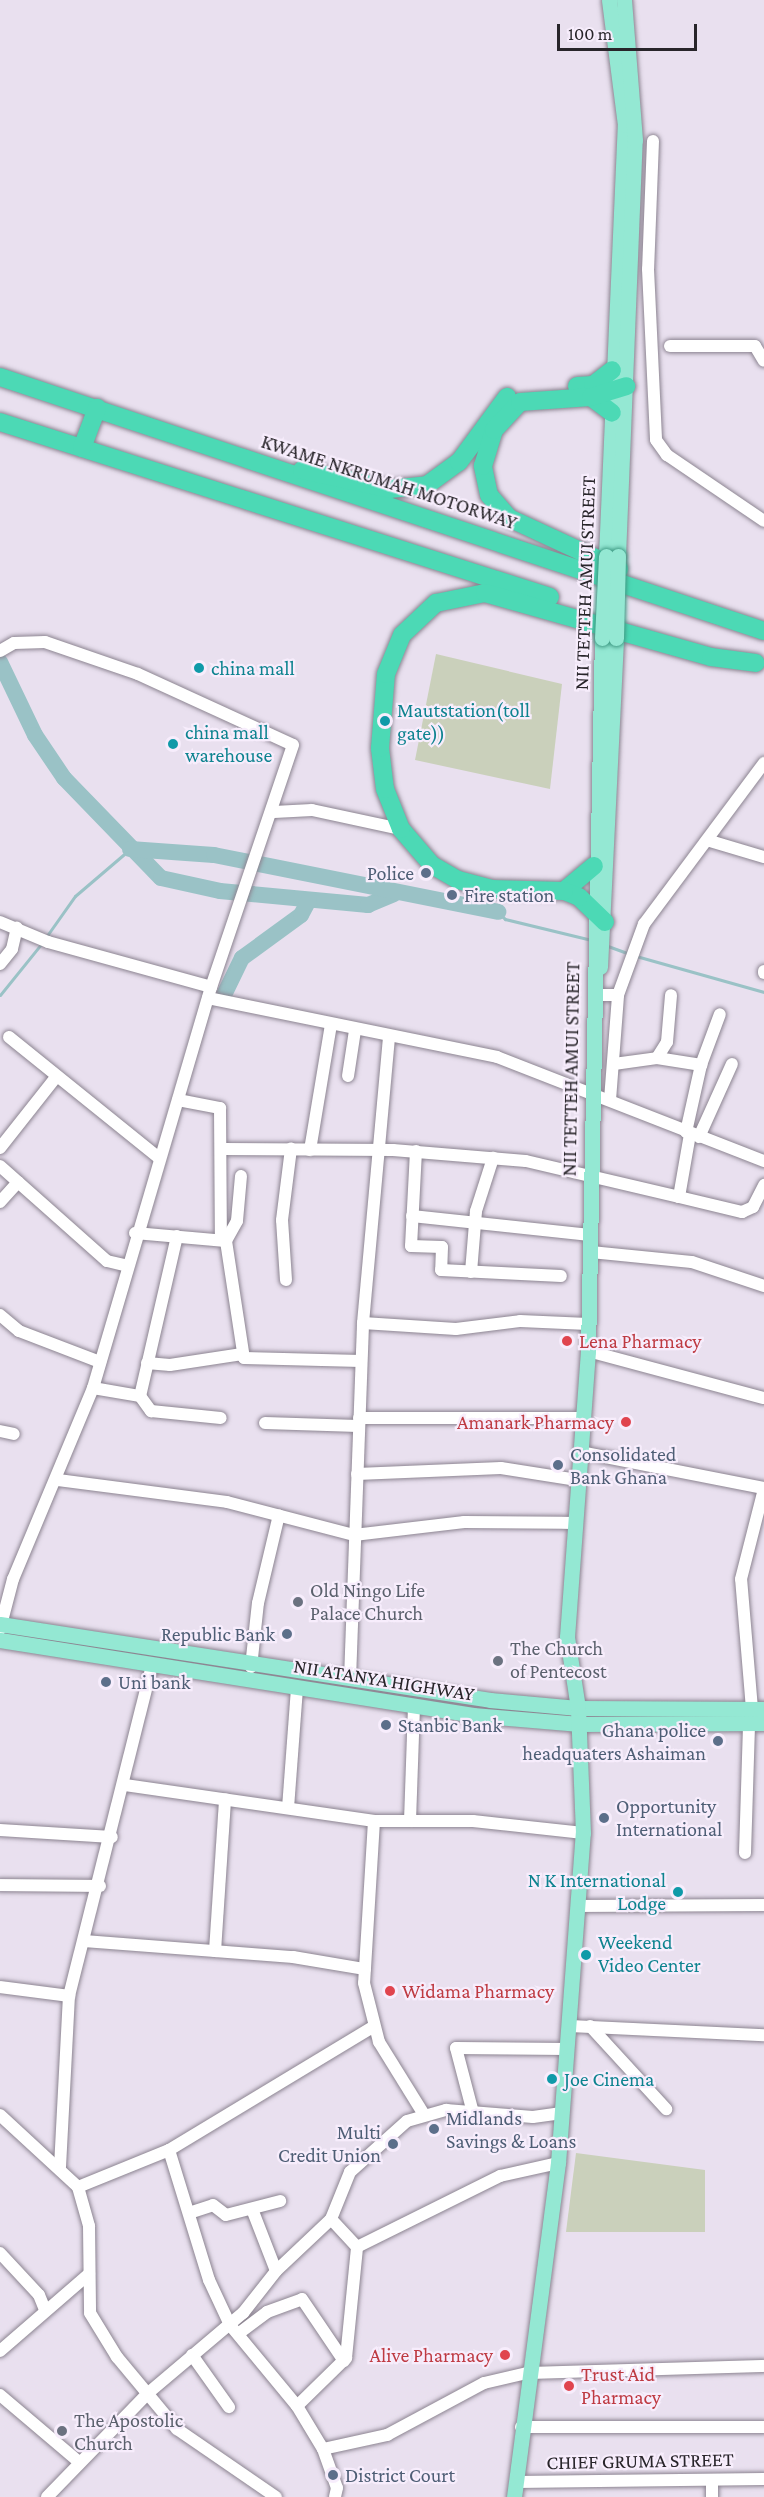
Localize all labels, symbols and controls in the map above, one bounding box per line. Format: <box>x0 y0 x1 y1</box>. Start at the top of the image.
scale bar <box>560 12 700 50</box>
text: 100 m <box>568 24 612 44</box>
street label: KWAME NKRUMAH MOTORWAY <box>258 429 520 535</box>
street label: NII TETTEH AMUI STREET <box>569 475 601 691</box>
place label: china mall <box>211 656 295 680</box>
marker: china mall <box>192 661 206 675</box>
place label: Mautstation(toll gate)) <box>397 698 530 745</box>
marker: Mautstation(toll gate)) <box>378 714 392 728</box>
place label: china mall warehouse <box>185 720 272 767</box>
marker: china mall warehouse <box>166 737 180 751</box>
place label: Police <box>367 861 414 885</box>
marker: Police <box>419 866 433 880</box>
place label: Fire station <box>464 883 554 907</box>
marker: Fire station <box>445 888 459 902</box>
street label: NII TETTEH AMUI STREET <box>557 961 585 1177</box>
place label: Lena Pharmacy <box>579 1329 702 1353</box>
marker: Lena Pharmacy <box>560 1334 574 1348</box>
place label: Amanark Pharmacy <box>457 1410 614 1434</box>
marker: Amanark Pharmacy <box>619 1415 633 1429</box>
place label: Consolidated Bank Ghana <box>570 1442 676 1489</box>
marker: Consolidated Bank Ghana <box>551 1458 565 1472</box>
place label: Old Ningo Life Palace Church <box>310 1578 425 1625</box>
marker: Old Ningo Life Palace Church <box>291 1595 305 1609</box>
place label: Republic Bank <box>161 1622 275 1646</box>
marker: Republic Bank <box>280 1627 294 1641</box>
place label: The Church of Pentecost <box>510 1637 607 1684</box>
street label: NII ATANYA HIGHWAY <box>292 1654 476 1706</box>
marker: The Church of Pentecost <box>491 1654 505 1668</box>
place label: Uni bank <box>118 1670 191 1694</box>
marker: Uni bank <box>99 1675 113 1689</box>
place label: Stanbic Bank <box>398 1713 502 1737</box>
marker: Stanbic Bank <box>379 1718 393 1732</box>
place label: Ghana police headquaters Ashaiman <box>522 1718 706 1765</box>
marker: Ghana police headquaters Ashaiman <box>711 1734 725 1748</box>
place label: Opportunity International <box>616 1794 722 1841</box>
marker: Opportunity International <box>597 1811 611 1825</box>
place label: N K International Lodge <box>528 1868 666 1915</box>
marker: N K International Lodge <box>671 1885 685 1899</box>
place label: Weekend Video Center <box>598 1931 701 1978</box>
marker: Weekend Video Center <box>579 1948 593 1962</box>
place label: Widama Pharmacy <box>402 1979 554 2003</box>
marker: Widama Pharmacy <box>383 1984 397 1998</box>
place label: Joe Cinema <box>564 2067 654 2091</box>
marker: Joe Cinema <box>545 2072 559 2086</box>
place label: Midlands Savings & Loans <box>446 2106 576 2153</box>
place label: Multi Credit Union <box>278 2120 381 2167</box>
marker: Midlands Savings & Loans <box>427 2122 441 2136</box>
marker: Multi Credit Union <box>386 2137 400 2151</box>
place label: Alive Pharmacy <box>370 2343 493 2367</box>
marker: Alive Pharmacy <box>498 2348 512 2362</box>
place label: Trust Aid Pharmacy <box>581 2362 661 2409</box>
marker: Trust Aid Pharmacy <box>562 2379 576 2393</box>
place label: The Apostolic Church <box>74 2408 183 2455</box>
marker: The Apostolic Church <box>55 2424 69 2438</box>
street label: CHIEF GRUMA STREET <box>546 2447 734 2475</box>
place label: District Court <box>345 2463 455 2487</box>
marker: District Court <box>326 2468 340 2482</box>

